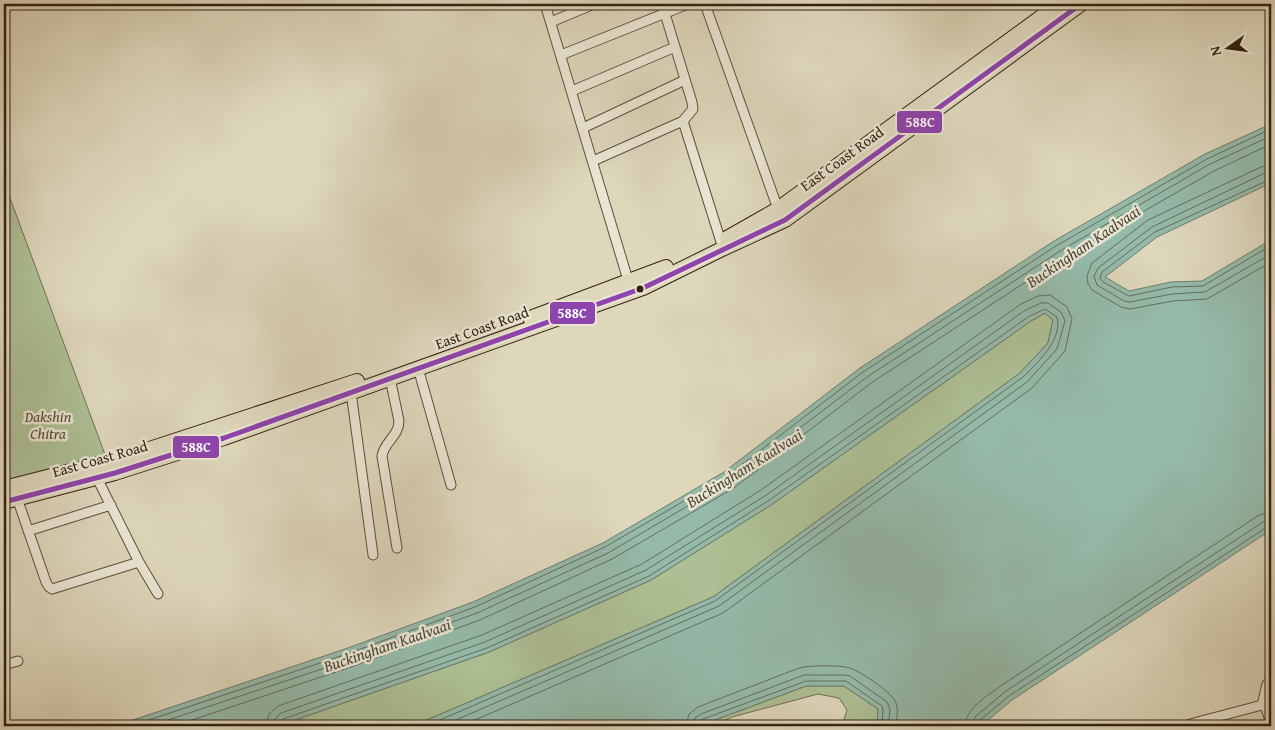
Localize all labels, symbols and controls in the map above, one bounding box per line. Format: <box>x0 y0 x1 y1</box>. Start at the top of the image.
north arrow <box>1202 22 1252 72</box>
text: N <box>1204 44 1226 58</box>
line badge: 588C <box>896 110 943 134</box>
text: 588C <box>905 112 935 132</box>
street label: East Coast Road <box>796 121 888 196</box>
water label: Buckingham Kaalvaai <box>1020 199 1145 294</box>
unlabelled marker <box>635 284 645 294</box>
street label: East Coast Road <box>432 301 532 354</box>
line badge: 588C <box>549 301 596 325</box>
text: 588C <box>557 303 587 323</box>
park label: Dakshin Chitra <box>24 406 72 444</box>
water label: Buckingham Kaalvaai <box>680 423 807 514</box>
street label: East Coast Road <box>50 435 150 482</box>
line badge: 588C <box>172 435 220 459</box>
text: 588C <box>181 437 211 457</box>
water label: Buckingham Kaalvaai <box>319 612 454 678</box>

